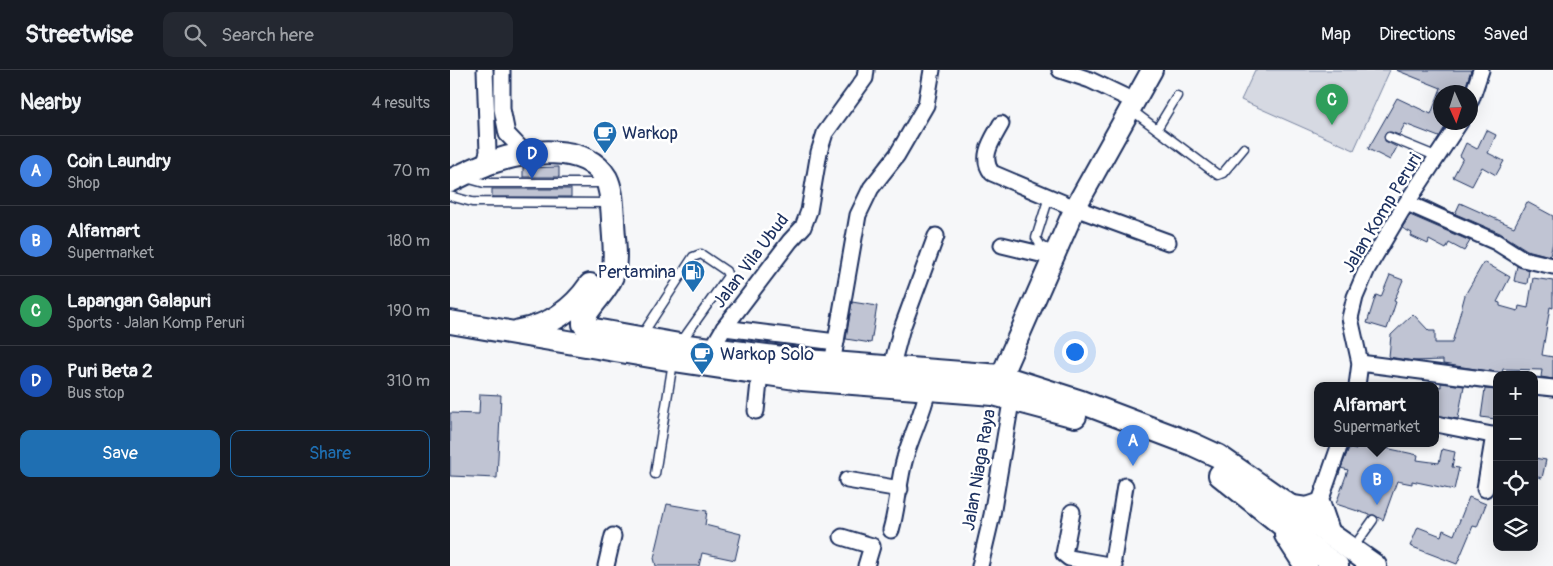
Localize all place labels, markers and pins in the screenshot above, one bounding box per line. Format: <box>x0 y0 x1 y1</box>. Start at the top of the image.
pin: C <box>1316 84 1348 125</box>
cafe icon: Warkop <box>592 120 618 154</box>
place label: Warkop <box>622 122 678 145</box>
pin: D <box>516 138 548 179</box>
fuel station icon: Pertamina <box>680 259 706 293</box>
place label: Pertamina <box>598 261 676 284</box>
cafe icon: Warkop Solo <box>689 341 715 375</box>
place label: Warkop Solo <box>720 343 814 366</box>
pin: A <box>1117 425 1149 466</box>
pin: B <box>1361 464 1393 505</box>

